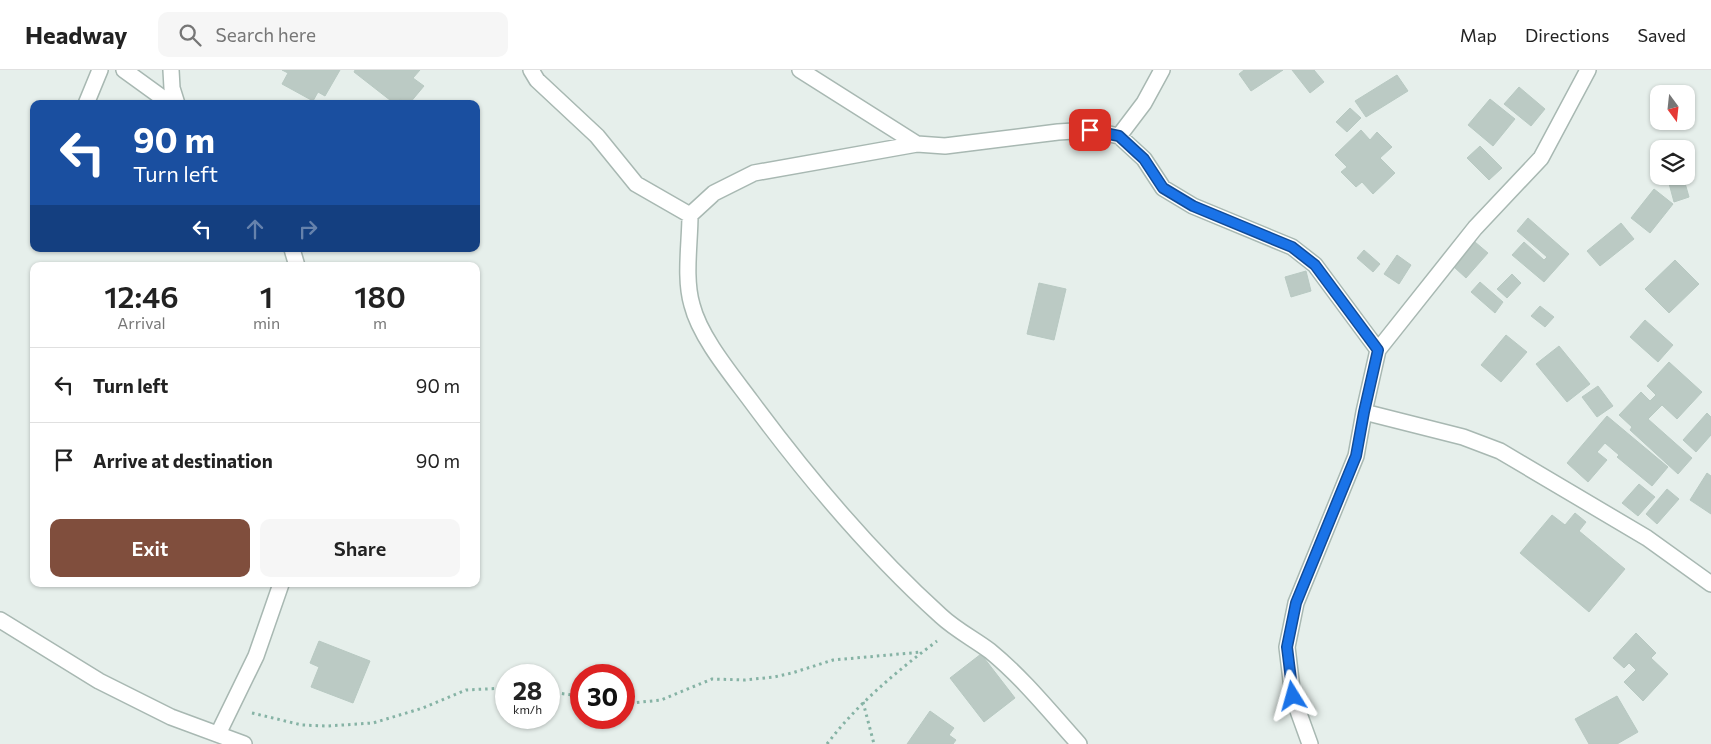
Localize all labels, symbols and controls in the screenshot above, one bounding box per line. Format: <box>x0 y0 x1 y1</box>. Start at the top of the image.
search box <box>158 12 508 57</box>
text: Headway <box>25 20 128 49</box>
icon: search <box>176 21 204 49</box>
text: Search here <box>216 23 316 46</box>
text: Map <box>1460 24 1497 46</box>
text: Directions <box>1525 24 1609 46</box>
text: Saved <box>1637 24 1686 46</box>
north arrow <box>1650 85 1695 130</box>
map controls <box>1650 85 1695 185</box>
pin <box>1069 109 1111 151</box>
icon: arrive <box>1076 116 1104 144</box>
text: 90 m <box>133 117 215 160</box>
icon: left <box>50 120 115 185</box>
button: layers <box>1650 140 1695 185</box>
text: Turn left <box>133 160 218 187</box>
icon: left <box>188 215 216 243</box>
icon: ahead <box>241 215 269 243</box>
icon: right <box>294 215 322 243</box>
text: 12:46 <box>104 277 179 314</box>
text: 1 <box>260 277 273 314</box>
text: 180 <box>354 277 406 314</box>
text: Arrival <box>117 313 166 332</box>
text: min <box>253 313 280 332</box>
text: m <box>373 313 387 332</box>
icon: left <box>50 371 78 399</box>
text: Turn left <box>93 374 168 397</box>
text: 90 m <box>416 374 460 397</box>
icon: arrive <box>50 446 78 474</box>
text: Arrive at destination <box>93 449 273 472</box>
text: 90 m <box>416 449 460 472</box>
button: Exit <box>50 519 250 577</box>
button: Share <box>260 519 460 577</box>
speed limit sign: 30 <box>570 664 635 729</box>
position arrow <box>1266 669 1318 721</box>
text: 28 <box>513 675 542 705</box>
text: km/h <box>513 702 542 716</box>

